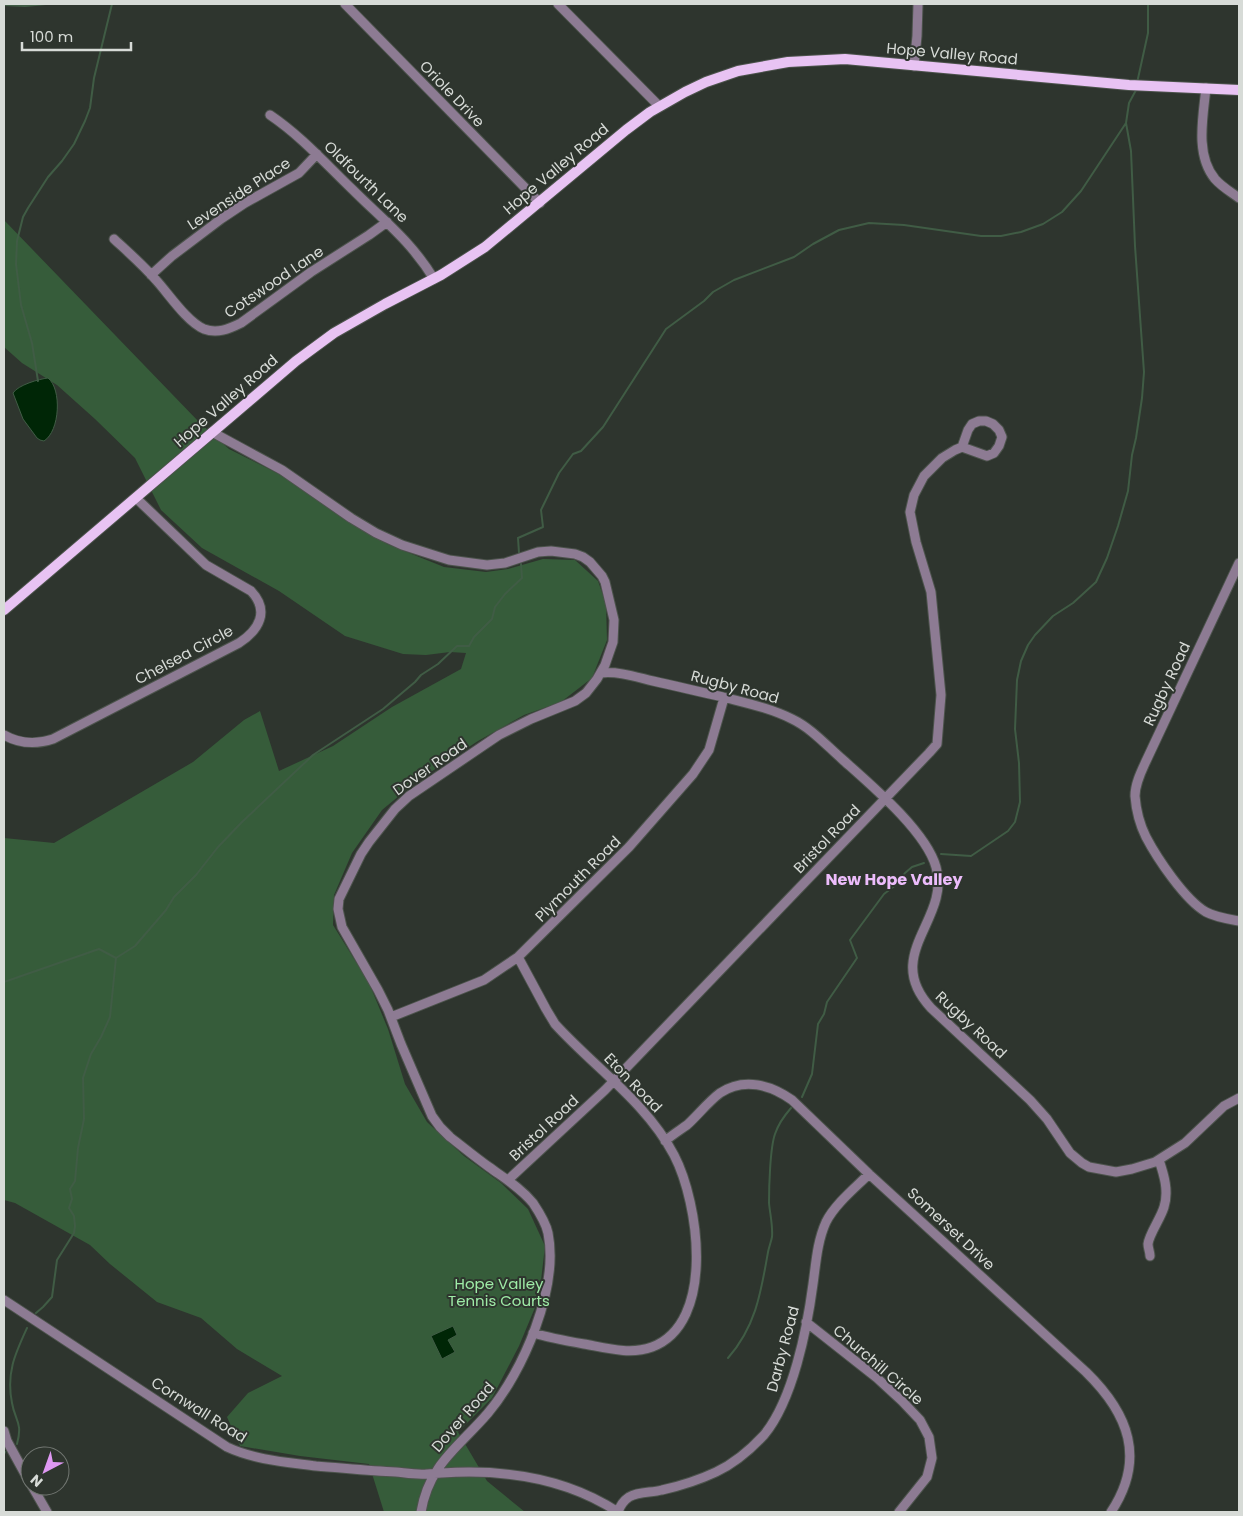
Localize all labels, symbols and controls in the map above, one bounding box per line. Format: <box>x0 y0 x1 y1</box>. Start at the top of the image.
scale bar <box>22 20 131 52</box>
text: 100 m <box>30 26 73 47</box>
street label: Hope Valley Road <box>885 37 1019 70</box>
street label: Oriole Drive <box>415 56 490 132</box>
street label: Hope Valley Road <box>498 118 613 219</box>
street label: Oldfourth Lane <box>320 136 413 227</box>
street label: Levenside Place <box>183 152 294 235</box>
street label: Cotswood Lane <box>220 241 328 323</box>
street label: Hope Valley Road <box>169 349 282 452</box>
street label: Chelsea Circle <box>131 620 237 689</box>
street label: Rugby Road <box>1138 638 1195 729</box>
street label: Rugby Road <box>689 665 782 708</box>
street label: Dover Road <box>388 733 471 800</box>
street label: Bristol Road <box>788 800 865 878</box>
street label: Plymouth Road <box>530 831 625 926</box>
district label: New Hope Valley <box>825 868 963 891</box>
street label: Rugby Road <box>931 986 1012 1063</box>
street label: Eton Road <box>600 1048 667 1117</box>
street label: Bristol Road <box>504 1090 583 1165</box>
street label: Somerset Drive <box>903 1182 1000 1275</box>
park label: Hope Valley Tennis Courts <box>448 1273 550 1311</box>
street label: Darby Road <box>761 1304 804 1394</box>
street label: Churchill Circle <box>829 1320 928 1410</box>
street label: Cornwall Road <box>147 1372 251 1447</box>
street label: Dover Road <box>426 1377 499 1456</box>
north arrow <box>20 1446 70 1496</box>
text: N <box>26 1470 47 1492</box>

